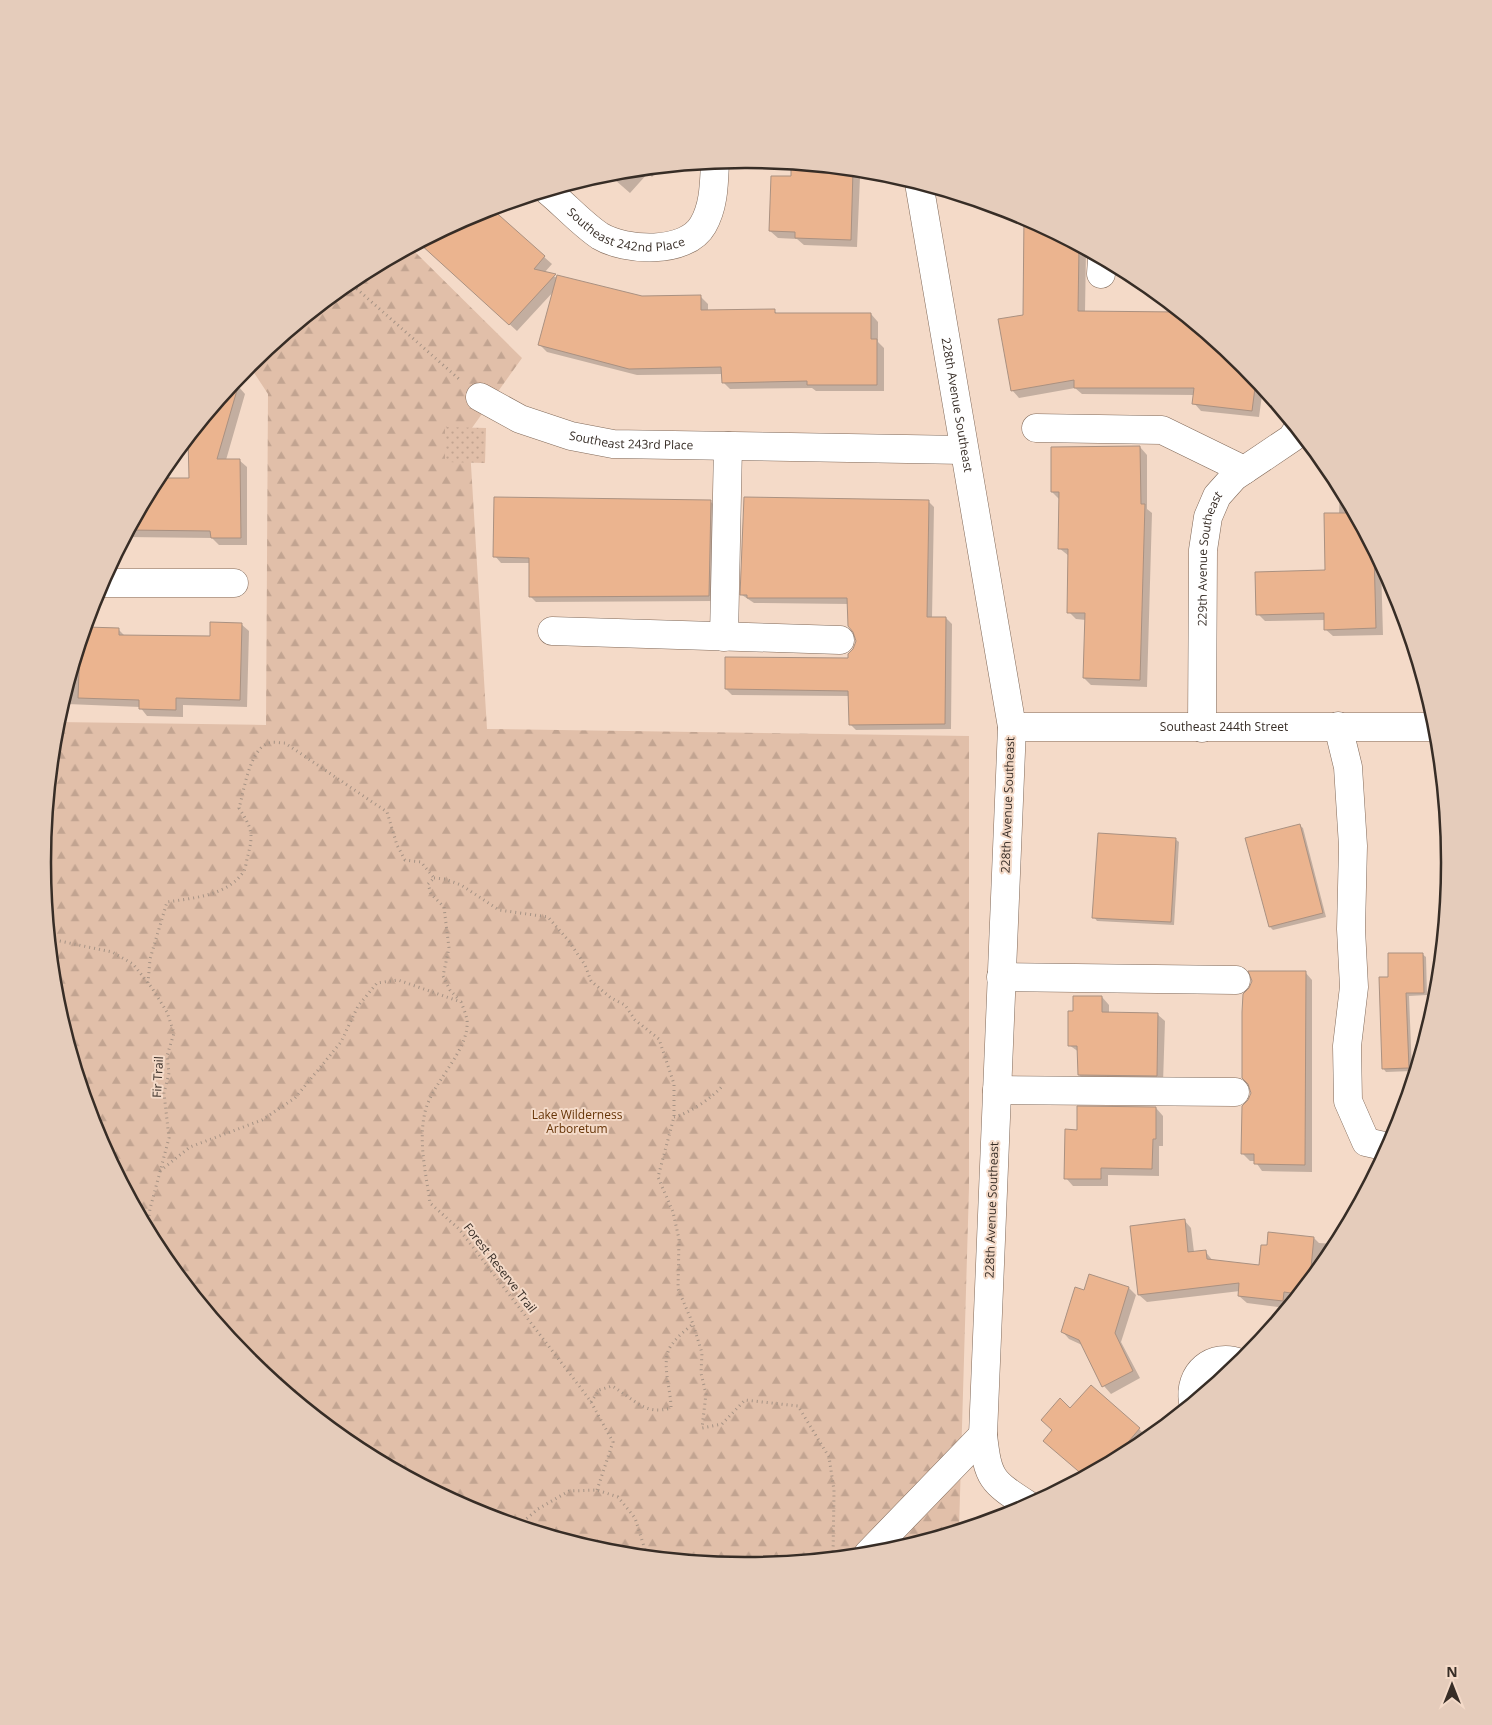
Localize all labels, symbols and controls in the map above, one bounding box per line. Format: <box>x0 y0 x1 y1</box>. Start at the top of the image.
street label: Southeast 242nd Place <box>564 203 687 256</box>
street label: 228th Avenue Southeast <box>938 336 977 473</box>
street label: Southeast 243rd Place <box>568 427 694 453</box>
street label: 229th Avenue Southeast <box>1194 487 1226 626</box>
street label: Southeast 244th Street <box>1160 718 1288 735</box>
street label: 228th Avenue Southeast <box>997 737 1018 873</box>
street label: Fir Trail <box>148 1056 167 1098</box>
park label: Lake Wilderness Arboretum <box>532 1106 623 1137</box>
street label: 228th Avenue Southeast <box>981 1142 1002 1278</box>
street label: Forest Reserve Trail <box>460 1219 541 1316</box>
north arrow <box>1427 1660 1477 1710</box>
text: N <box>1446 1662 1458 1681</box>

